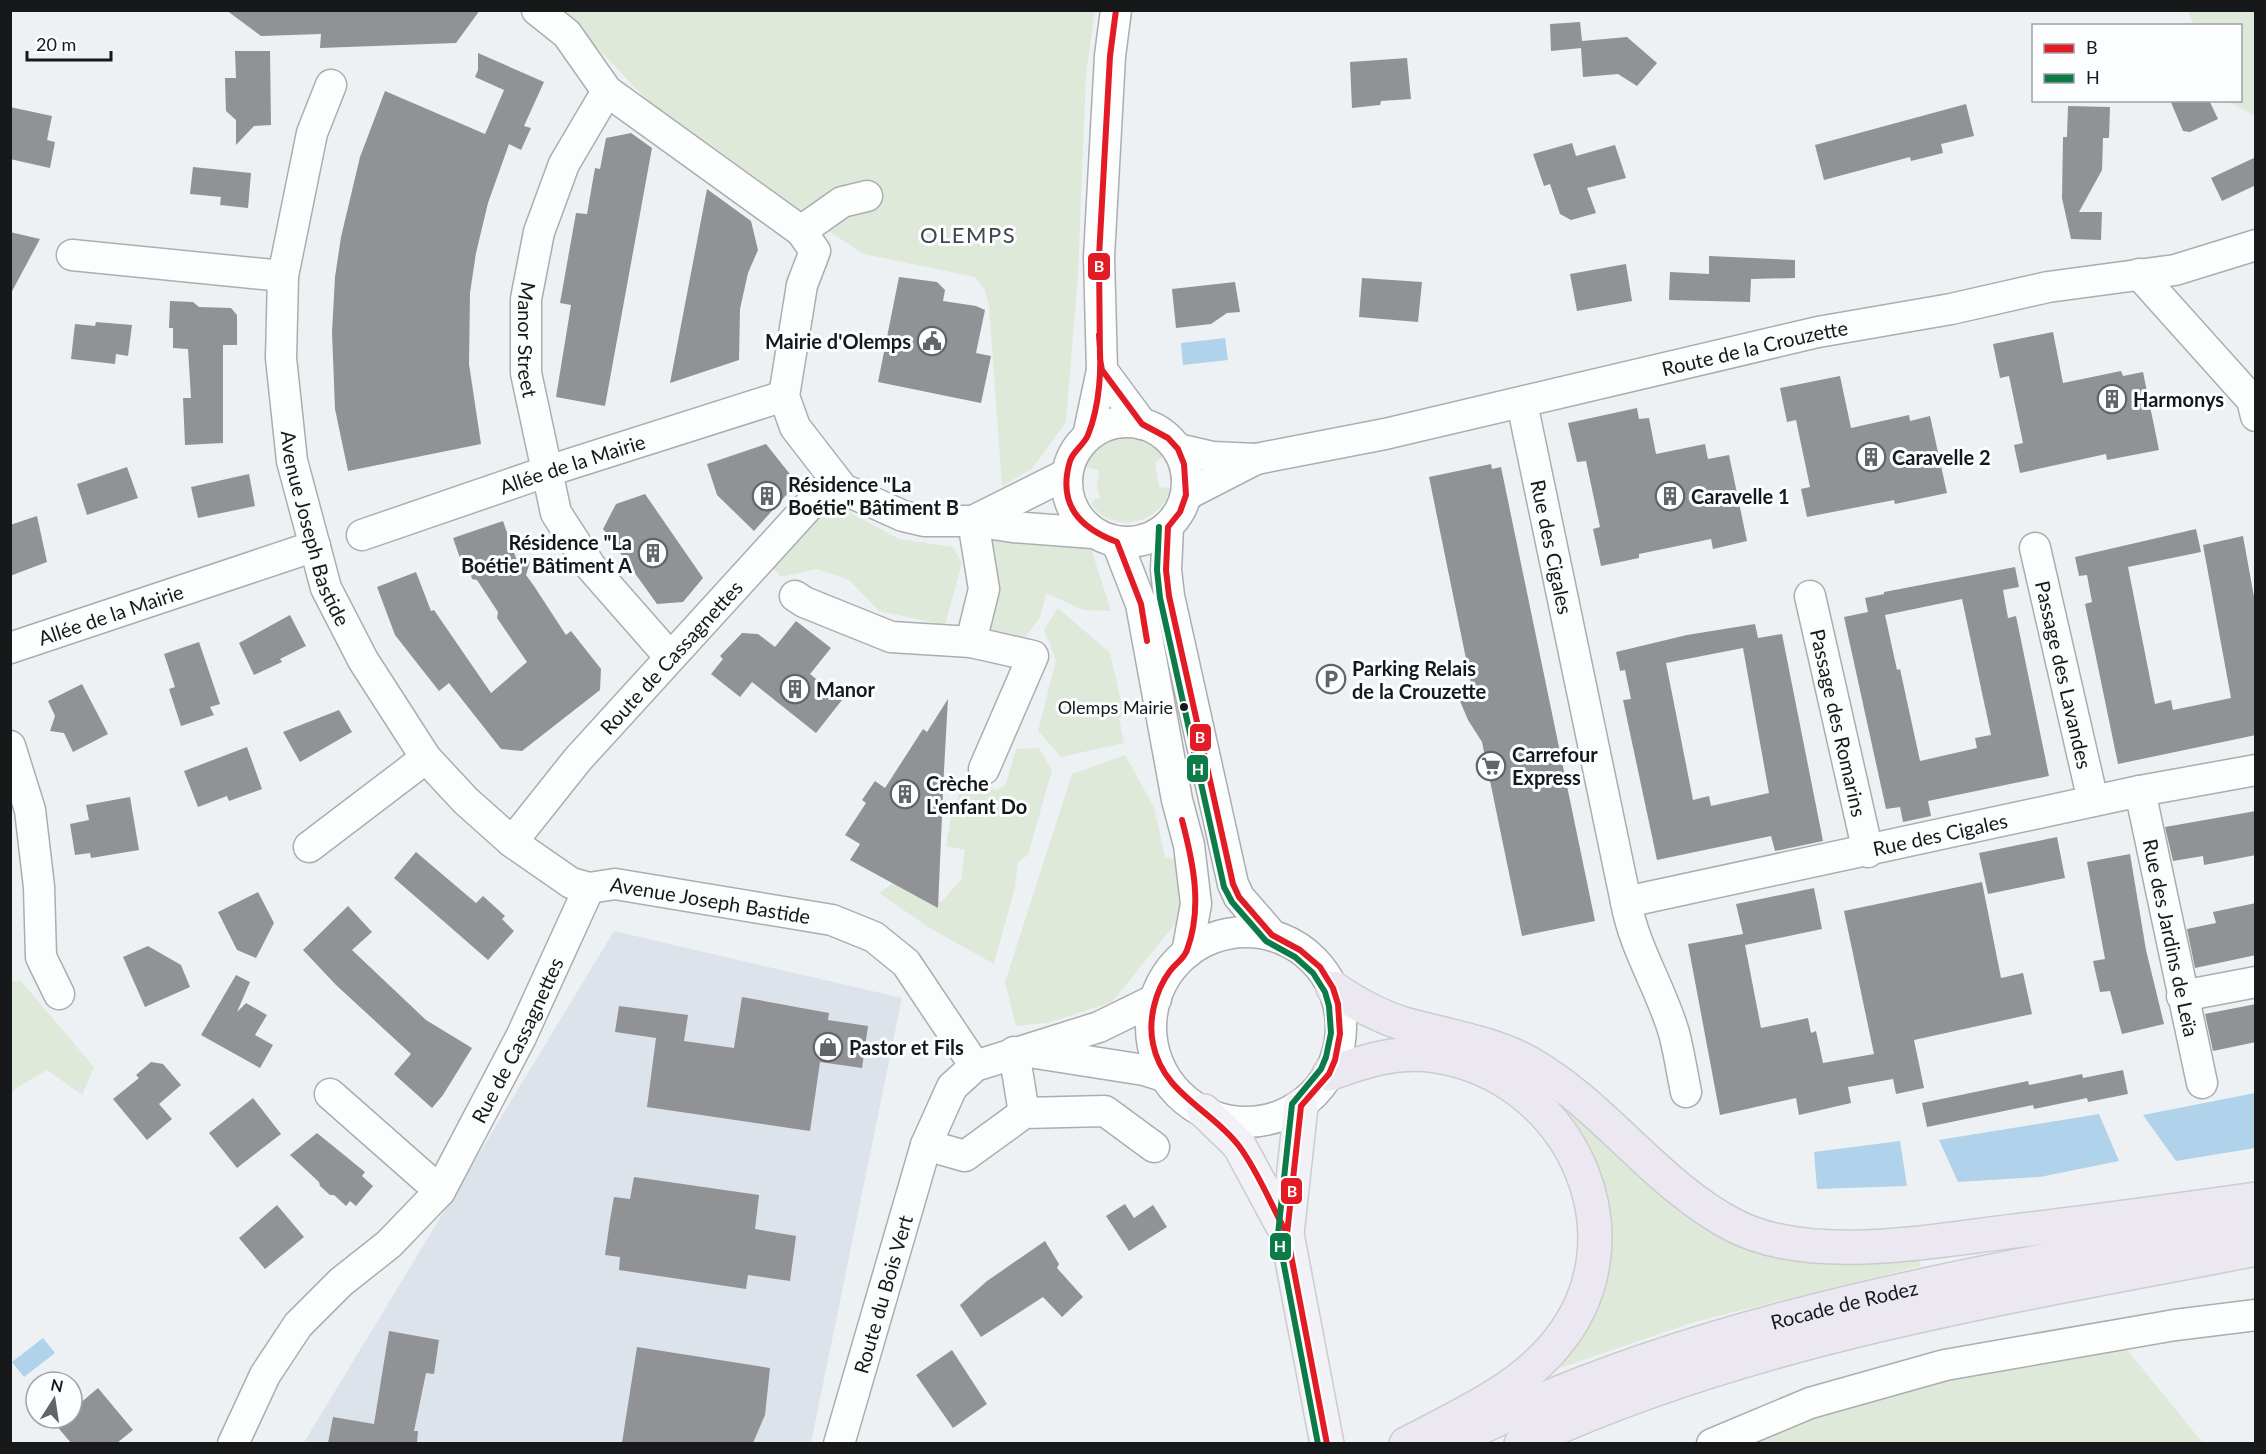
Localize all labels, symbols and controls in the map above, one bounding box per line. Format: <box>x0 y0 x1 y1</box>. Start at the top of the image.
scale bar <box>27 24 111 62</box>
legend <box>2032 24 2242 102</box>
text: 20 m <box>36 33 76 55</box>
text: B <box>2086 36 2098 58</box>
text: H <box>2086 66 2100 88</box>
district label: OLEMPS <box>920 221 1016 248</box>
line badge: B <box>1087 252 1111 281</box>
text: B <box>1094 256 1104 275</box>
street label: Manor Street <box>513 280 543 399</box>
street label: Route de la Crouzette <box>1659 315 1849 380</box>
public building icon: Mairie d'Olemps <box>916 325 948 357</box>
place label: Mairie d'Olemps <box>765 329 911 353</box>
building icon: Harmonys <box>2096 383 2128 415</box>
place label: Harmonys <box>2133 387 2224 411</box>
street label: Allée de la Mairie <box>496 429 648 499</box>
street label: Avenue Joseph Bastide <box>277 430 355 630</box>
building icon: Caravelle 2 <box>1855 441 1887 473</box>
place label: Caravelle 2 <box>1892 445 1991 469</box>
place label: Résidence "La Boétie" Bâtiment B <box>788 472 959 519</box>
street label: Rue des Cigales <box>1526 477 1578 616</box>
building icon: Résidence "La Boétie" Bâtiment B <box>751 480 783 512</box>
building icon: Caravelle 1 <box>1654 480 1686 512</box>
place label: Caravelle 1 <box>1691 484 1790 508</box>
place label: Résidence "La Boétie" Bâtiment A <box>461 530 632 577</box>
building icon: Résidence "La Boétie" Bâtiment A <box>637 537 669 569</box>
street label: Route de Cassagnettes <box>595 575 747 739</box>
street label: Passage des Lavandes <box>2031 578 2097 771</box>
street label: Allée de la Mairie <box>35 579 186 650</box>
street label: Passage des Romarins <box>1806 626 1872 819</box>
place label: Parking Relais de la Crouzette <box>1352 656 1487 703</box>
parking icon: Parking Relais de la Crouzette <box>1315 663 1347 695</box>
building icon: Manor <box>779 673 811 705</box>
place label: Manor <box>816 677 876 701</box>
place label: Olemps Mairie <box>1058 696 1173 718</box>
marker: Olemps Mairie <box>1178 701 1190 713</box>
line badge: B <box>1189 723 1212 752</box>
text: B <box>1195 727 1205 746</box>
place label: Carrefour Express <box>1512 742 1598 789</box>
supermarket icon: Carrefour Express <box>1475 750 1507 782</box>
line badge: H <box>1186 754 1209 783</box>
text: H <box>1192 759 1204 778</box>
place label: Crèche L'enfant Do <box>926 771 1027 818</box>
building icon: Crèche L'enfant Do <box>889 778 921 810</box>
street label: Rue des Cigales <box>1871 808 2010 860</box>
street label: Rue des Jardins de Leïa <box>2138 837 2204 1039</box>
street label: Avenue Joseph Bastide <box>609 871 812 928</box>
street label: Rue de Cassagnettes <box>466 954 568 1127</box>
shop icon: Pastor et Fils <box>812 1031 844 1063</box>
place label: Pastor et Fils <box>849 1035 964 1059</box>
line badge: B <box>1280 1177 1303 1205</box>
text: B <box>1287 1181 1297 1200</box>
street label: Route du Bois Vert <box>848 1212 917 1376</box>
line badge: H <box>1269 1232 1292 1261</box>
text: H <box>1274 1236 1286 1255</box>
street label: Rocade de Rodez <box>1768 1275 1920 1334</box>
north arrow <box>24 1370 84 1430</box>
text: N <box>49 1374 65 1395</box>

